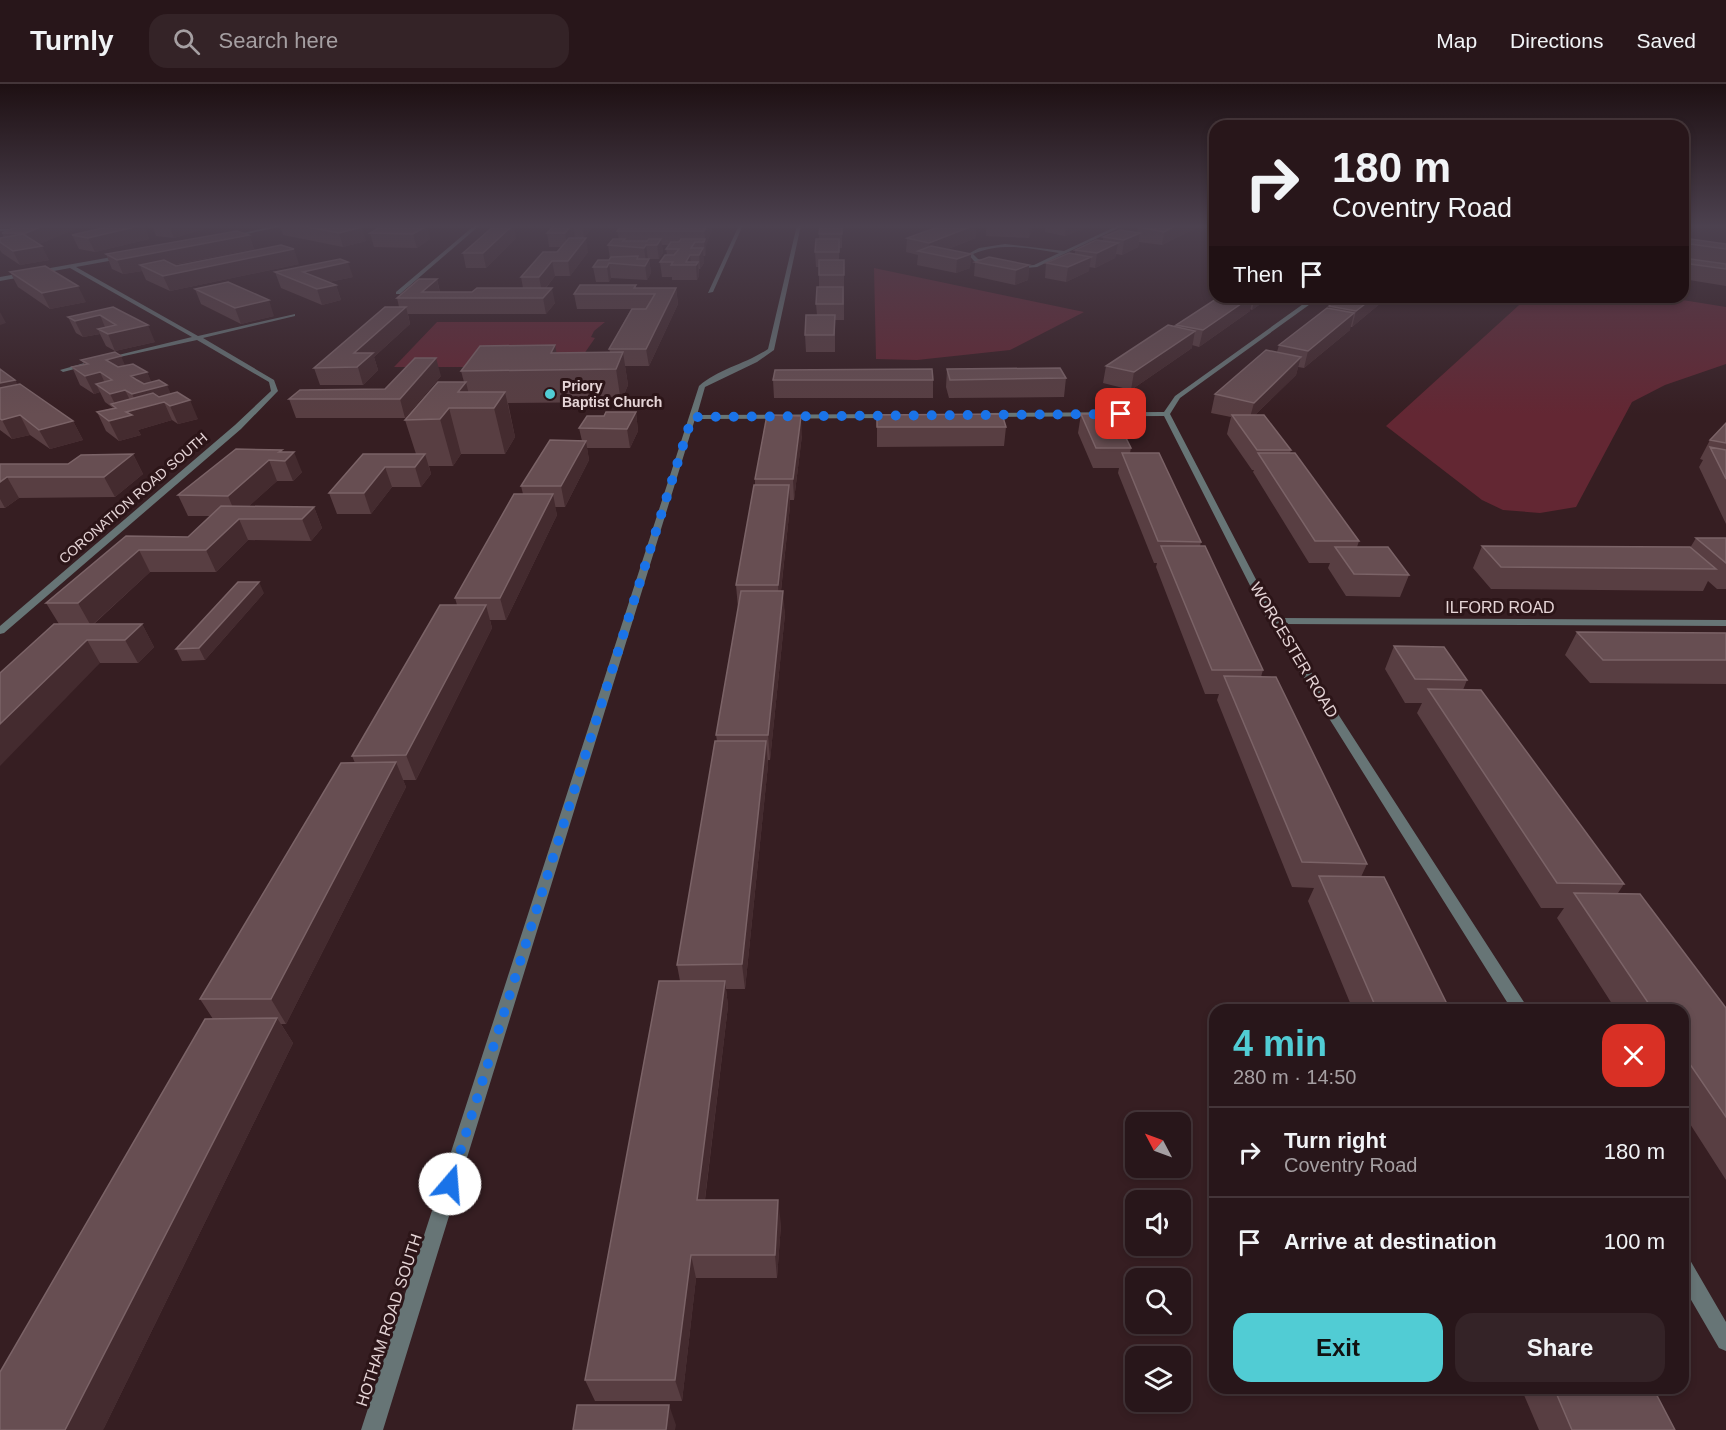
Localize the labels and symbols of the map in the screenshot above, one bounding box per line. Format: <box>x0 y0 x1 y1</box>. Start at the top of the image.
place label: Priory Baptist Church <box>562 378 662 410</box>
marker: Priory Baptist Church <box>543 387 557 401</box>
pin <box>1095 388 1146 439</box>
street label: CORONATION ROAD SOUTH <box>56 429 210 567</box>
street label: WORCESTER ROAD <box>1247 579 1341 721</box>
street label: ILFORD ROAD <box>1445 599 1555 616</box>
north arrow <box>1125 1112 1191 1178</box>
position arrow <box>418 1152 482 1216</box>
street label: HOTHAM ROAD SOUTH <box>353 1232 425 1408</box>

